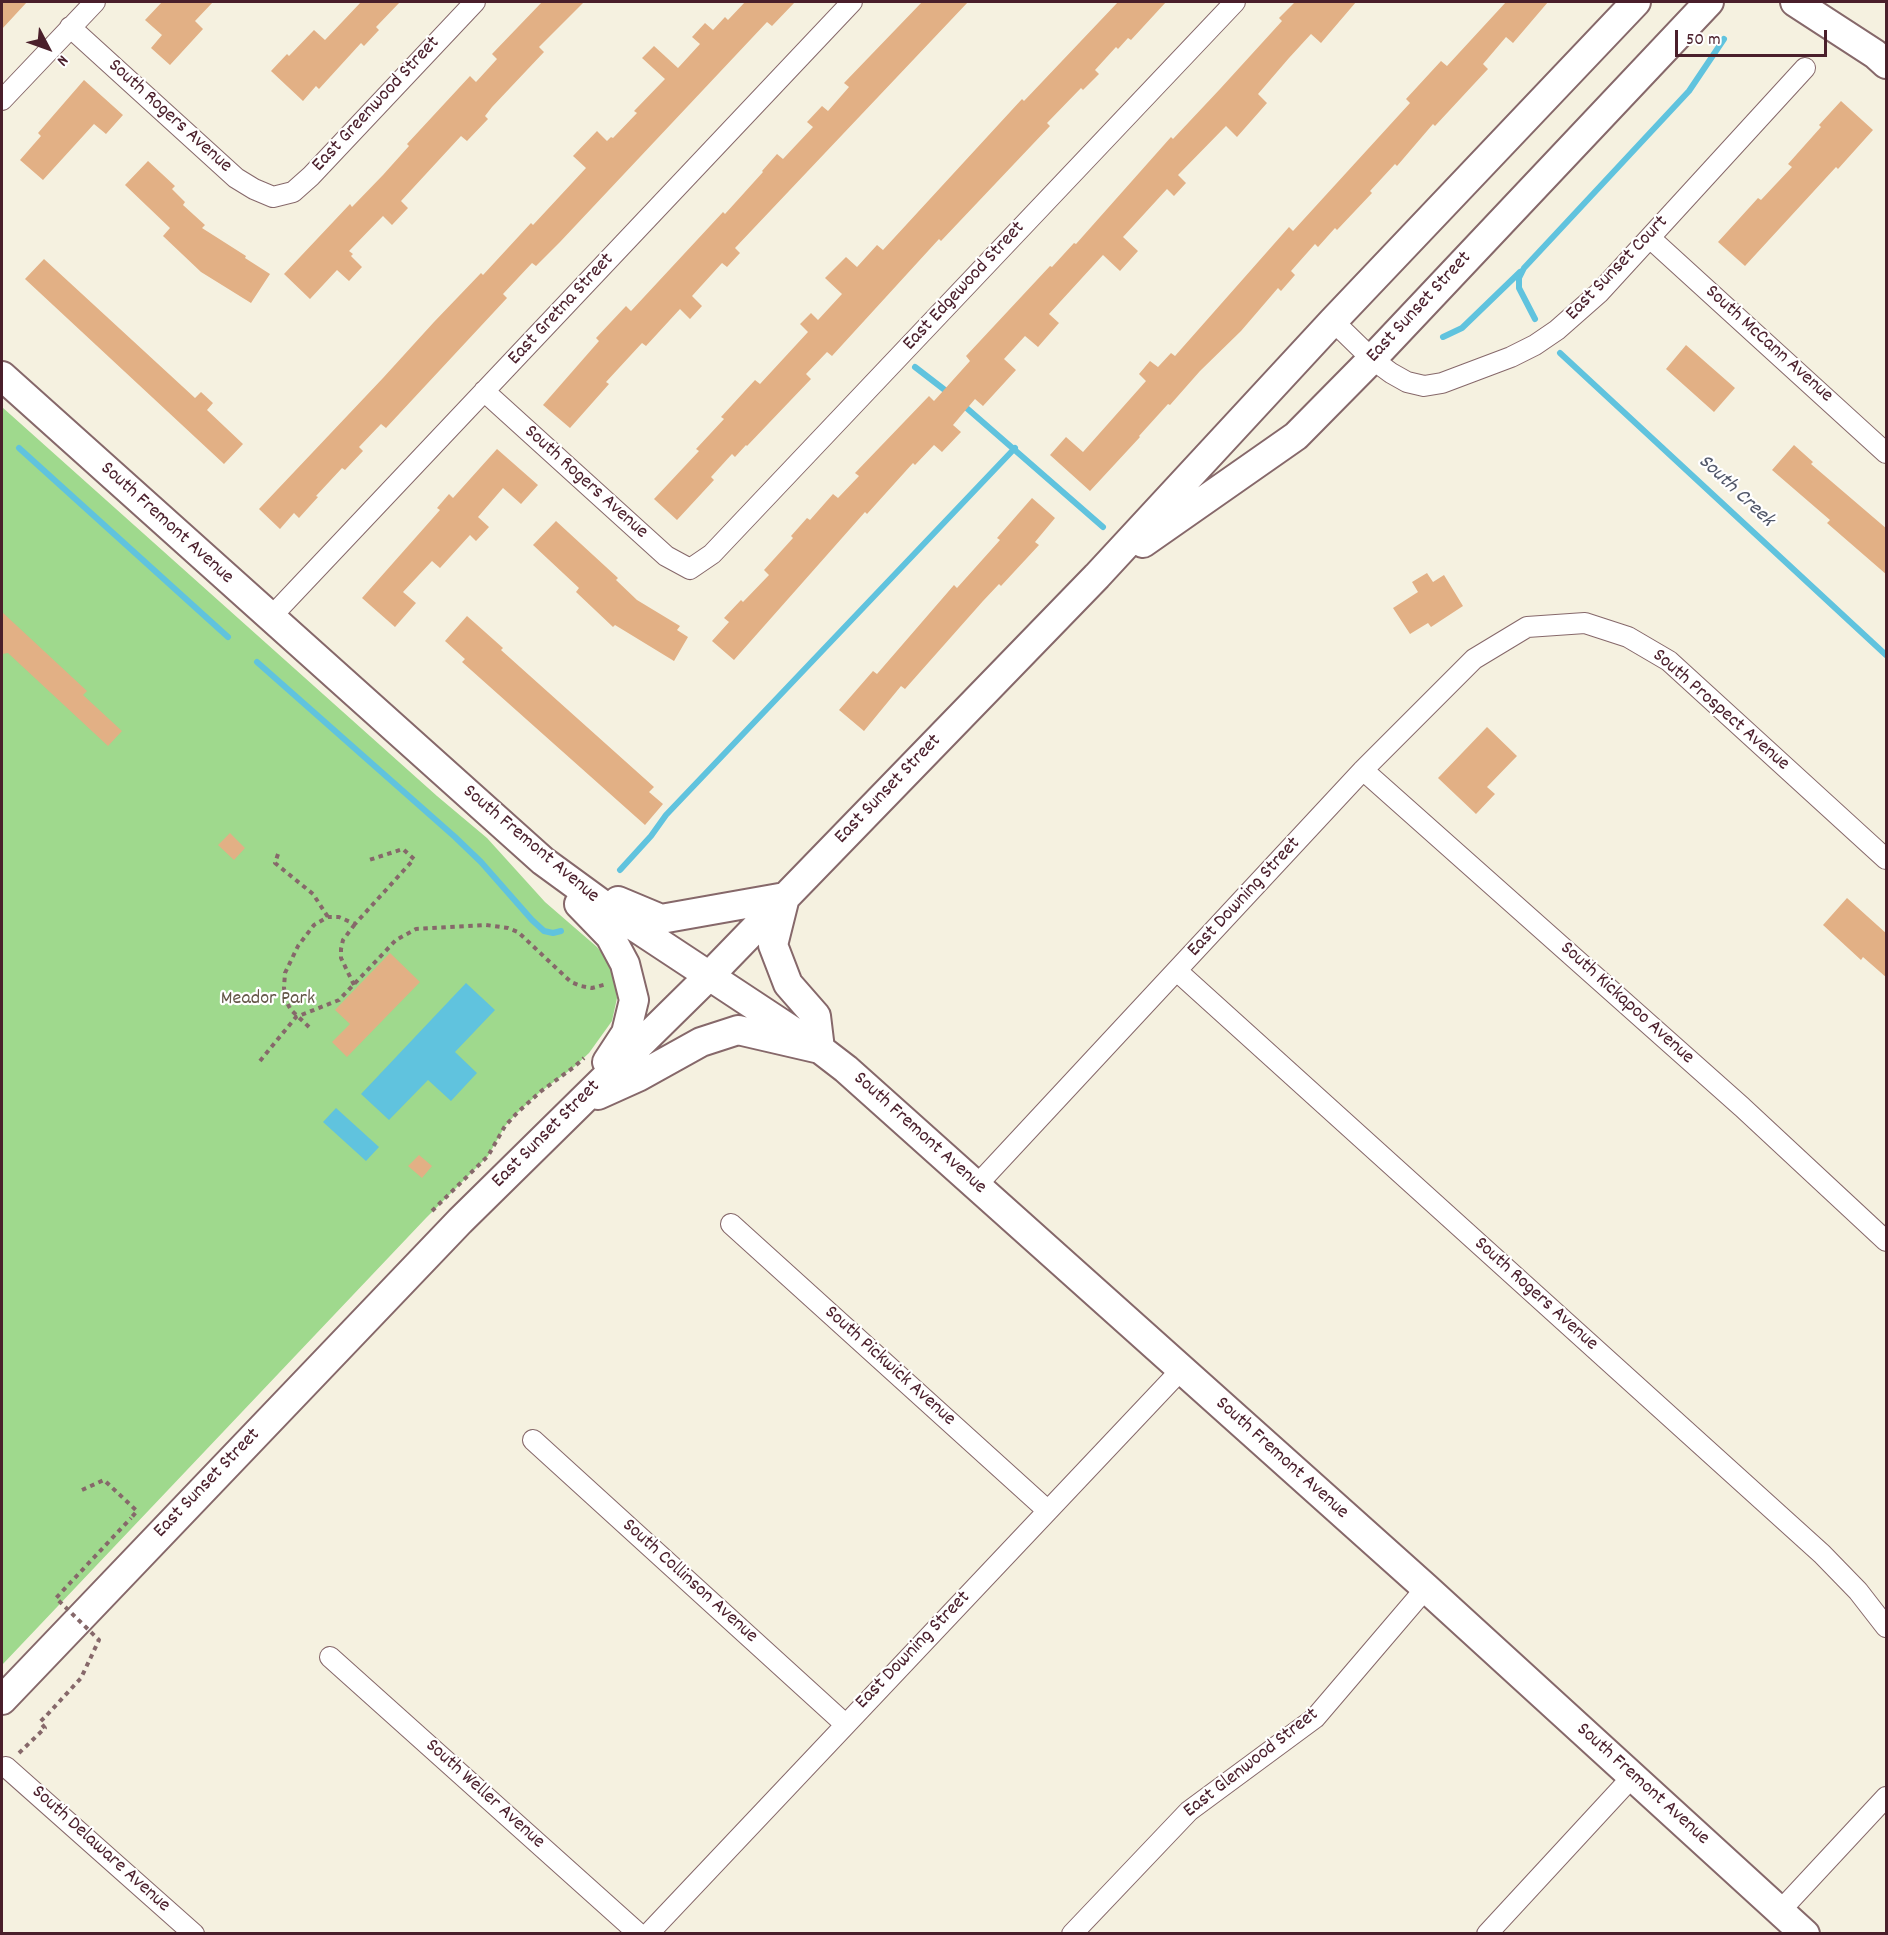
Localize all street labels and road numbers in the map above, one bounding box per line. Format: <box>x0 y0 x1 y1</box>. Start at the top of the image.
street label: East Greenwood Street <box>308 32 446 178</box>
street label: South Rogers Avenue <box>102 55 236 179</box>
street label: East Sunset Court <box>1562 211 1674 327</box>
street label: East Edgewood Street <box>899 217 1031 357</box>
street label: East Sunset Street <box>1362 247 1478 369</box>
street label: East Gretna Street <box>504 249 620 371</box>
street label: South McCann Avenue <box>1699 281 1837 409</box>
street label: South Rogers Avenue <box>518 421 652 545</box>
street label: South Fremont Avenue <box>94 458 238 590</box>
street label: South Prospect Avenue <box>1646 645 1794 777</box>
street label: East Sunset Street <box>831 730 947 850</box>
street label: South Fremont Avenue <box>457 781 603 909</box>
street label: East Downing Street <box>1183 833 1307 963</box>
street label: South Kickapoo Avenue <box>1554 937 1698 1071</box>
street label: South Fremont Avenue <box>847 1068 991 1200</box>
street label: East Sunset Street <box>488 1076 606 1194</box>
street label: South Rogers Avenue <box>1468 1233 1602 1357</box>
street label: South Pickwick Avenue <box>818 1302 960 1432</box>
street label: South Fremont Avenue <box>1209 1393 1353 1525</box>
street label: East Sunset Street <box>150 1424 266 1544</box>
street label: South Collinson Avenue <box>616 1515 762 1649</box>
street label: East Downing Street <box>852 1587 976 1715</box>
street label: East Glenwood Street <box>1180 1704 1324 1824</box>
street label: South Fremont Avenue <box>1570 1719 1714 1851</box>
street label: South Weller Avenue <box>419 1735 549 1855</box>
street label: South Delaware Avenue <box>26 1781 174 1919</box>

